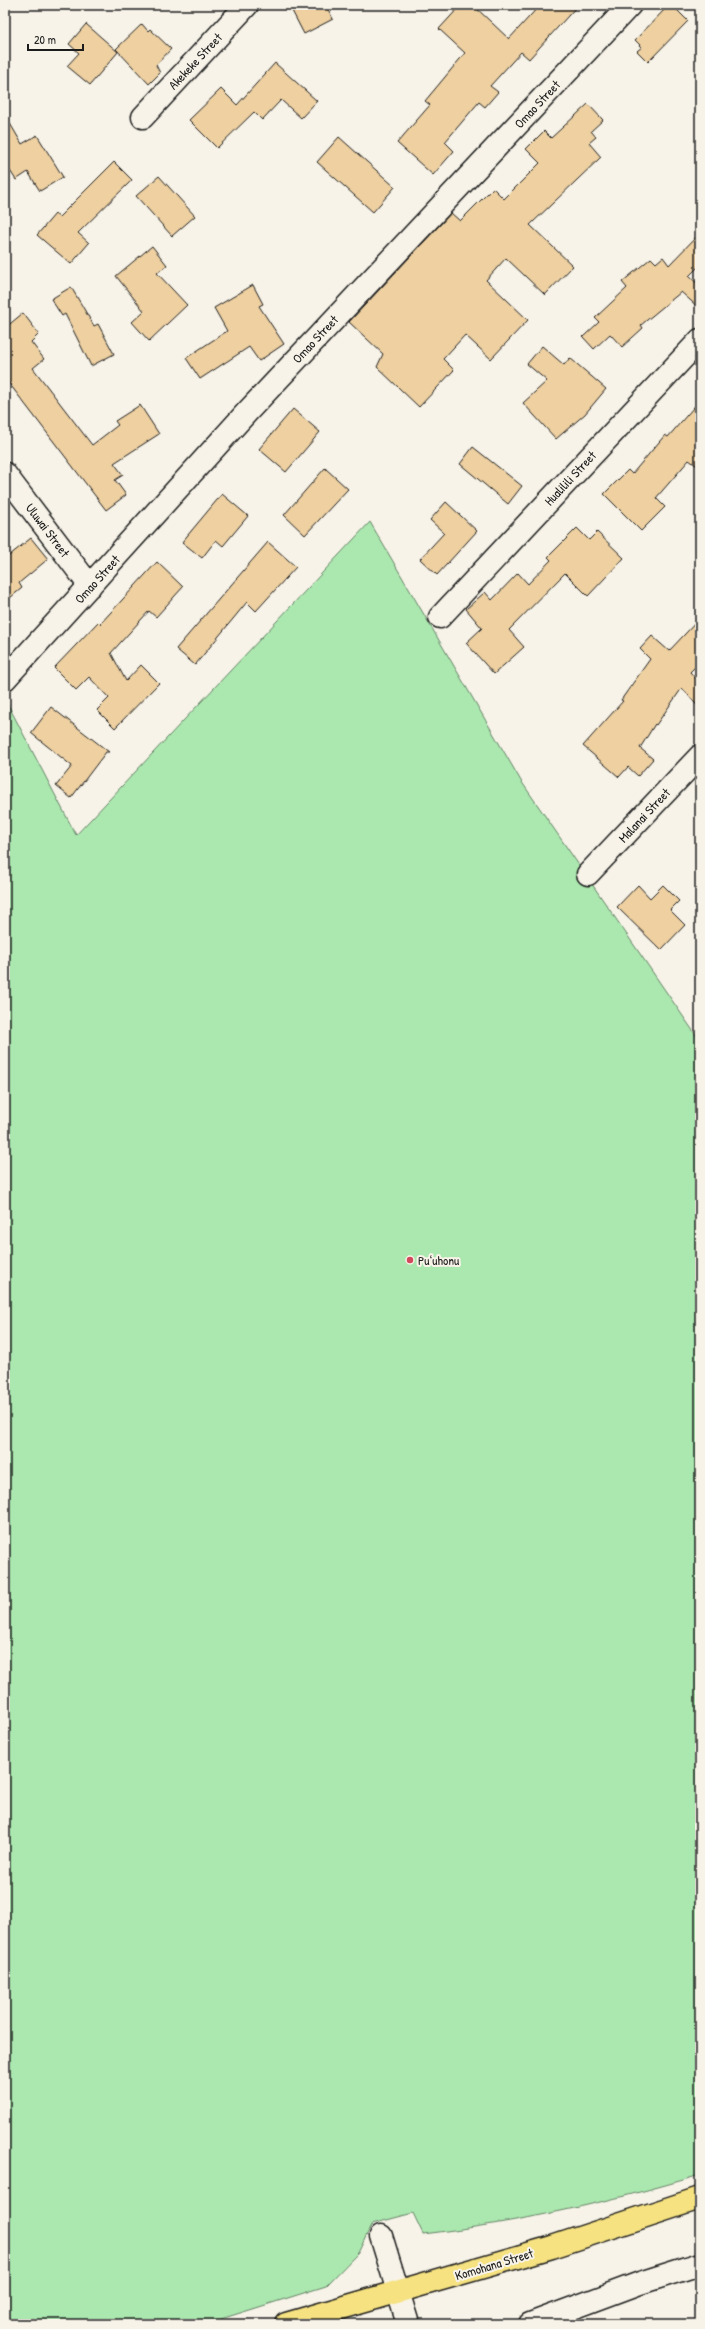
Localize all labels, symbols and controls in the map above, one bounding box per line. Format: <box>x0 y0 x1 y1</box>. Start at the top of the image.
scale bar <box>28 26 83 52</box>
street label: Akekeke Street <box>164 28 226 93</box>
text: 20 m <box>34 31 56 48</box>
street label: Omao Street <box>510 76 564 132</box>
street label: Omao Street <box>288 311 342 367</box>
street label: Hualilili Street <box>540 446 600 509</box>
street label: Uluwai Street <box>22 499 74 561</box>
street label: Omao Street <box>70 550 124 607</box>
street label: Malanai Street <box>614 783 674 846</box>
place label: Puʻuhonu <box>418 1251 459 1269</box>
marker: Puʻuhonu <box>405 1255 415 1265</box>
street label: Komohana Street <box>453 2243 536 2284</box>

